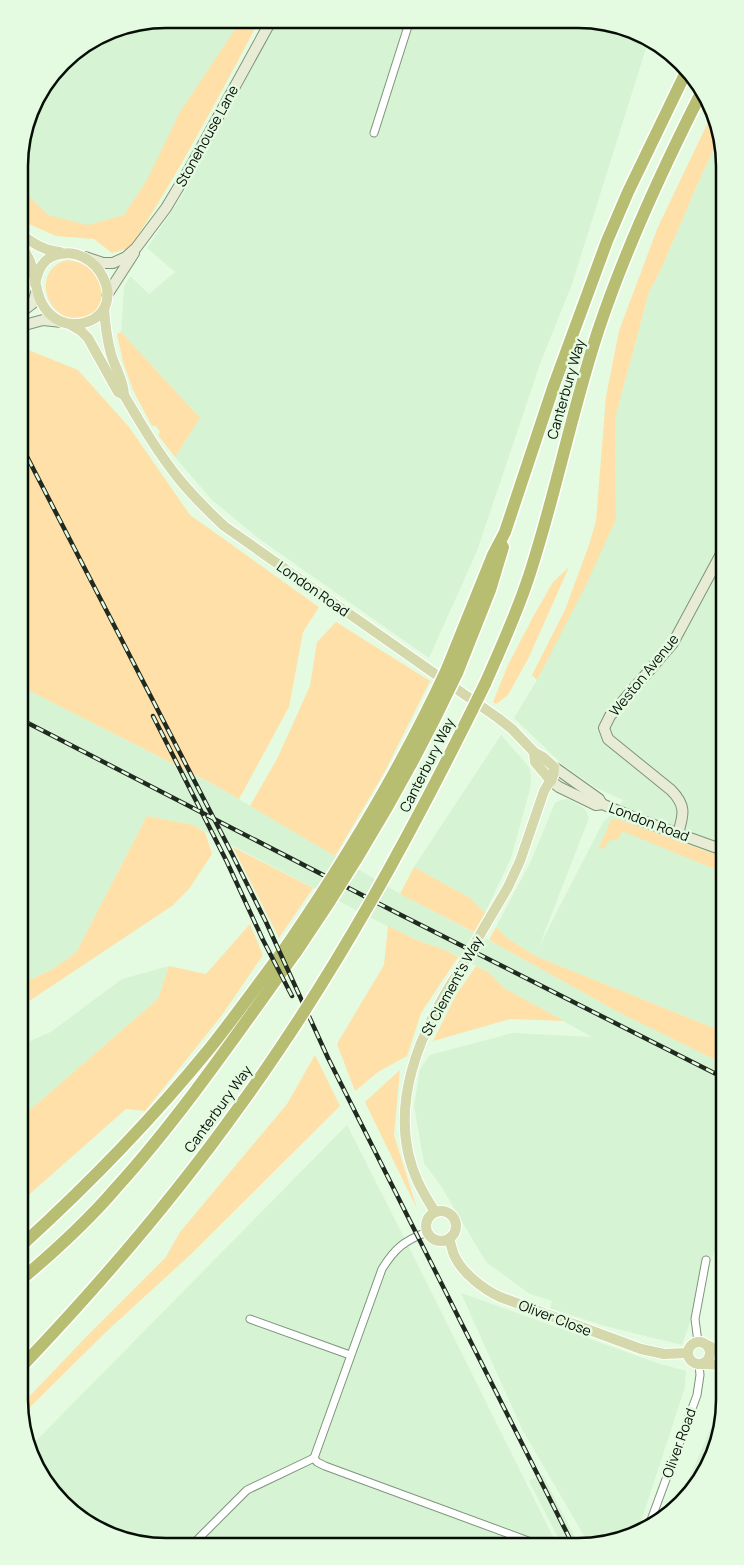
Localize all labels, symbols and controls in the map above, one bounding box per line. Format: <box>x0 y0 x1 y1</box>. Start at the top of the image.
street label: Stonehouse Lane <box>171 82 242 190</box>
street label: Canterbury Way <box>542 336 589 441</box>
street label: London Road <box>273 557 353 621</box>
street label: Weston Avenue <box>605 630 683 720</box>
street label: Canterbury Way <box>395 714 459 815</box>
street label: London Road <box>606 798 692 846</box>
street label: St Clement's Way <box>416 932 487 1039</box>
street label: Canterbury Way <box>179 1061 256 1156</box>
street label: Oliver Close <box>516 1295 594 1340</box>
street label: Oliver Road <box>657 1405 700 1480</box>

